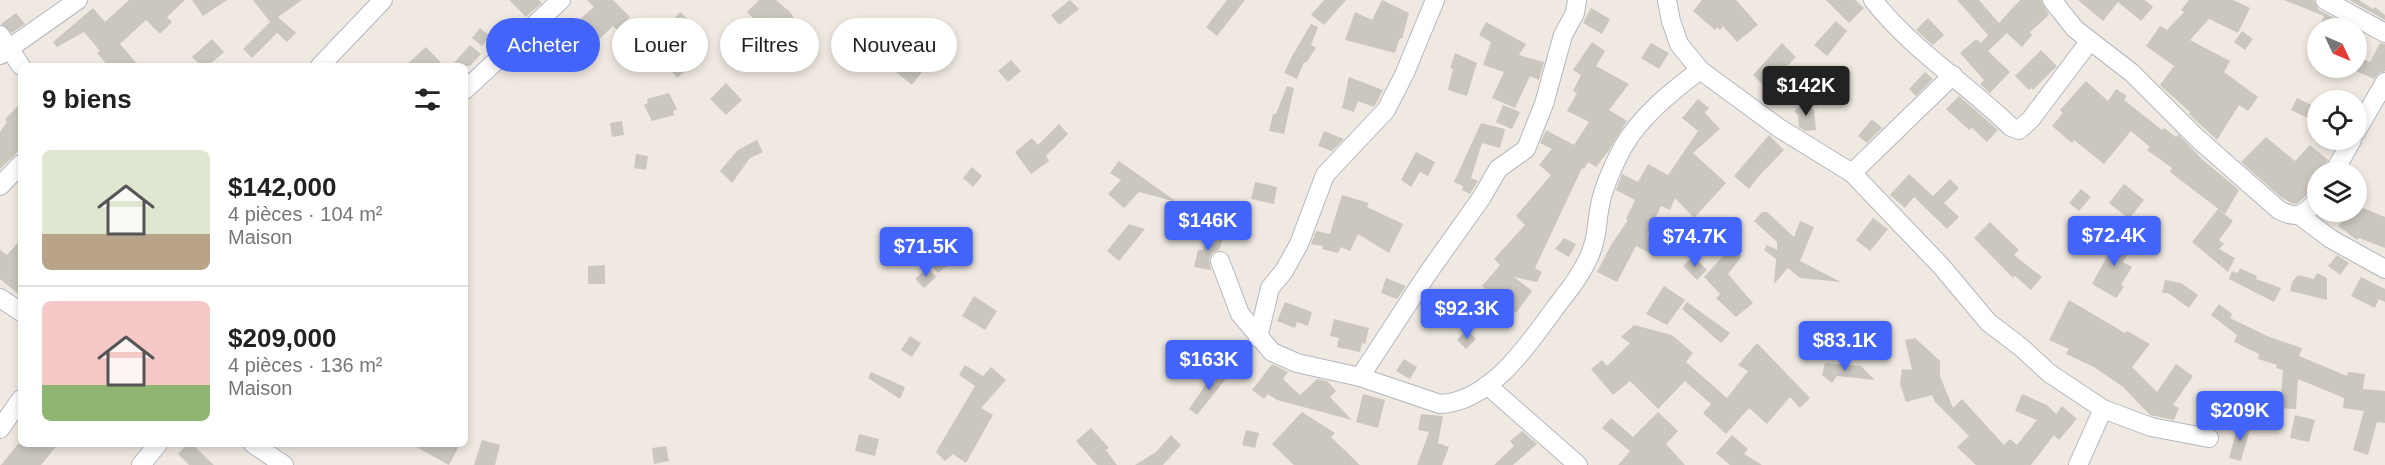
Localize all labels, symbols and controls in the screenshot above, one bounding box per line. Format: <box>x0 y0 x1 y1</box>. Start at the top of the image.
chip: Acheter <box>486 18 600 72</box>
chip: Louer <box>612 18 708 72</box>
chip: Filtres <box>720 18 819 72</box>
chip: Nouveau <box>831 18 957 72</box>
north arrow <box>2307 18 2367 78</box>
map controls <box>2307 18 2367 222</box>
pin: $142K <box>1764 66 1848 117</box>
text: $142K <box>1777 74 1835 96</box>
icon: filters <box>411 83 444 116</box>
text: 9 biens <box>42 84 132 114</box>
button: locate <box>2307 90 2367 150</box>
button: layers <box>2307 162 2367 222</box>
text: $142,000 <box>228 172 336 202</box>
icon: home <box>90 174 162 246</box>
pin: $146K <box>1166 201 1250 252</box>
text: 4 pièces · 104 m² <box>228 203 383 225</box>
text: $146K <box>1179 209 1237 231</box>
pin: $72.4K <box>2065 216 2163 267</box>
pin: $74.7K <box>1646 217 1744 268</box>
text: $72.4K <box>2082 224 2146 246</box>
text: $74.7K <box>1663 225 1727 247</box>
text: Maison <box>228 226 292 248</box>
pin: $71.5K <box>877 227 975 278</box>
text: $71.5K <box>894 235 958 257</box>
pin: $92.3K <box>1418 289 1516 340</box>
text: $92.3K <box>1435 297 1499 319</box>
pin: $83.1K <box>1796 321 1894 372</box>
text: $209,000 <box>228 323 336 353</box>
icon: home <box>90 325 162 397</box>
text: $83.1K <box>1813 329 1877 351</box>
pin: $163K <box>1167 340 1251 391</box>
text: $163K <box>1180 348 1238 370</box>
text: 4 pièces · 136 m² <box>228 354 383 376</box>
text: Maison <box>228 377 292 399</box>
pin: $209K <box>2198 391 2282 442</box>
text: $209K <box>2211 399 2269 421</box>

